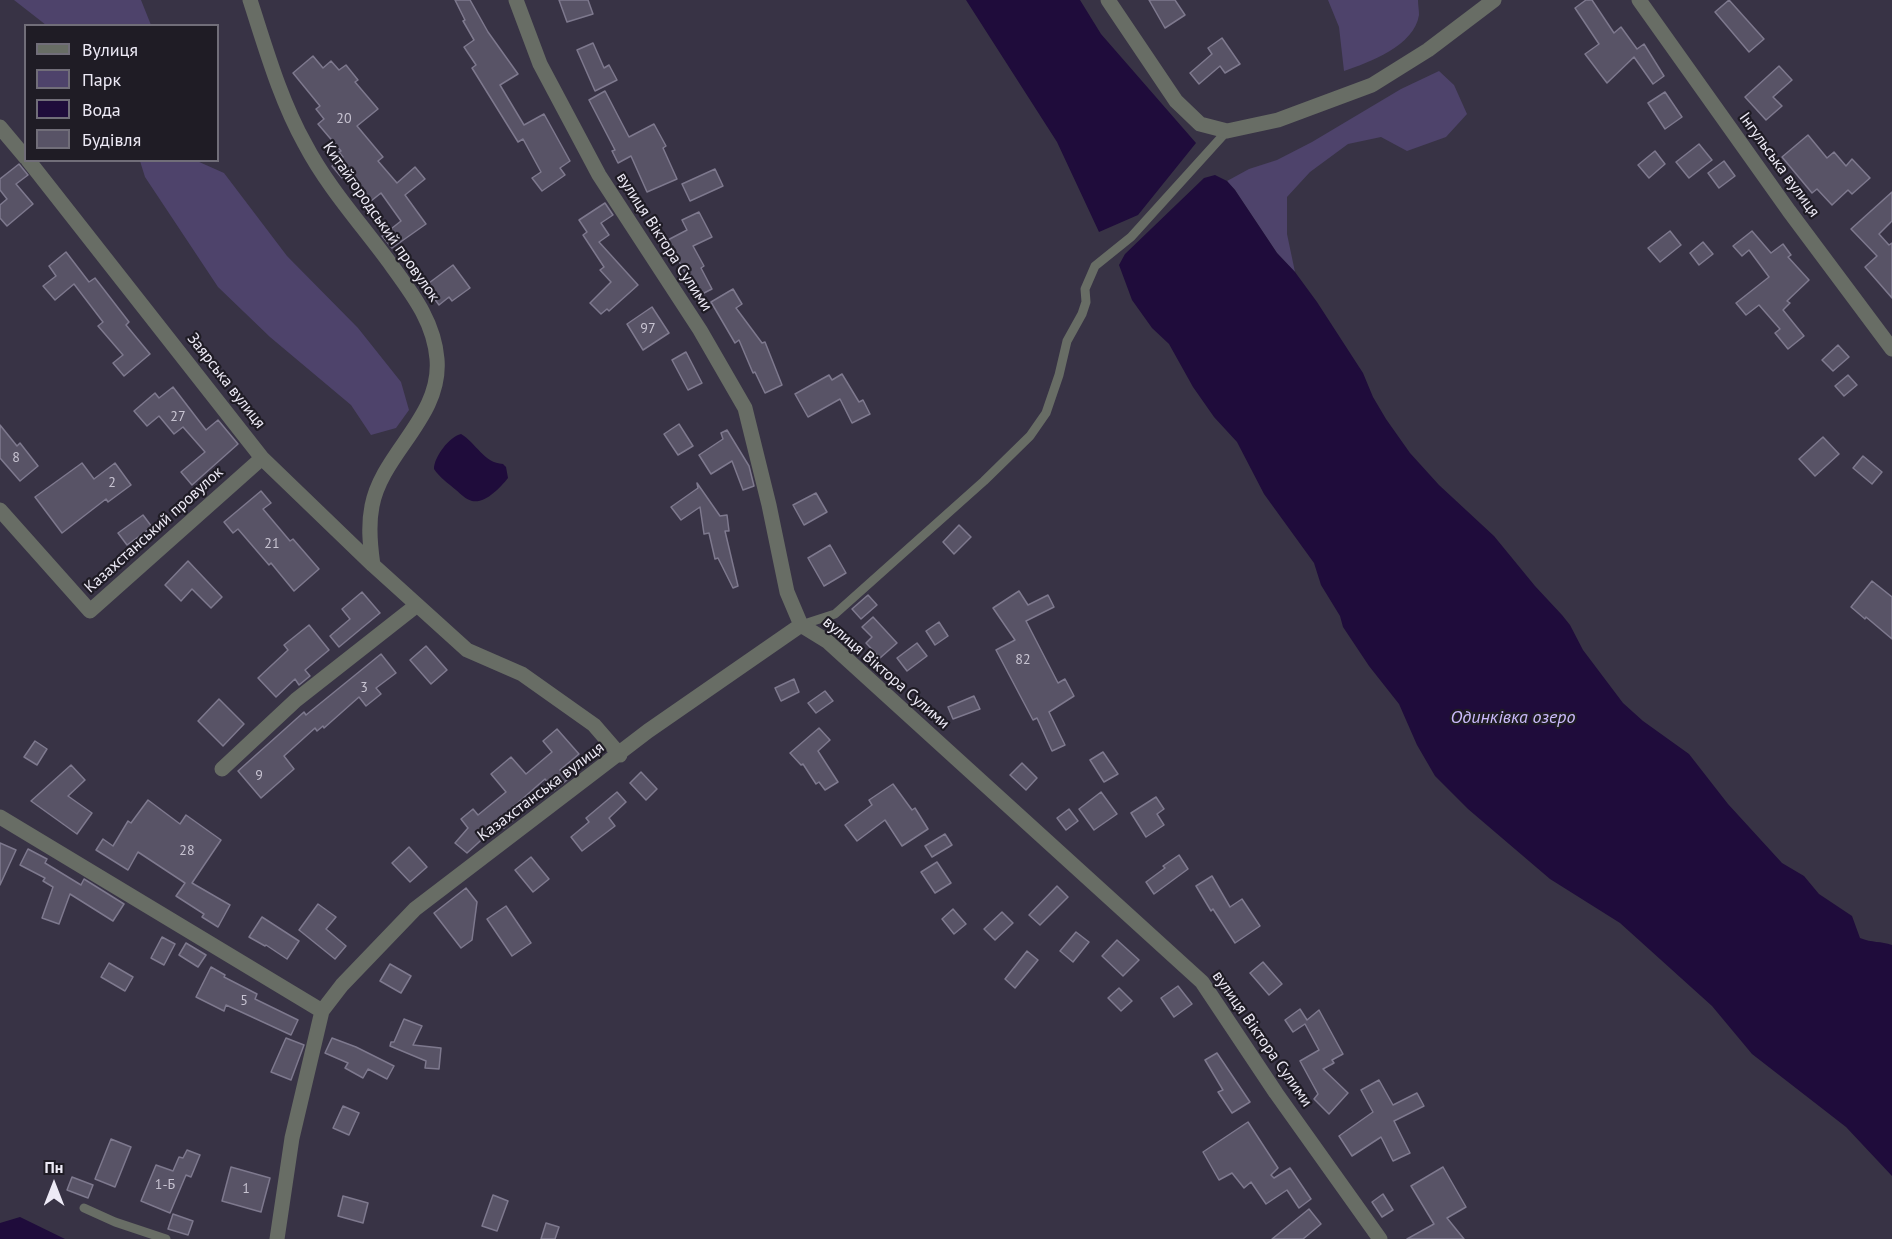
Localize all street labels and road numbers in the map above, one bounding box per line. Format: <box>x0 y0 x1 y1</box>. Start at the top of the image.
street label: Інгульська вулиця <box>1735 109 1823 221</box>
street label: Китайгородський провулок <box>318 138 444 306</box>
street label: вулиця Віктора Сулими <box>612 169 716 315</box>
street label: Заярська вулиця <box>183 329 269 433</box>
street label: Казахстанський провулок <box>81 463 227 597</box>
street label: вулиця Віктора Сулими <box>819 613 953 733</box>
street label: Казахстанська вулиця <box>474 738 608 846</box>
street label: вулиця Віктора Сулими <box>1208 967 1316 1111</box>

